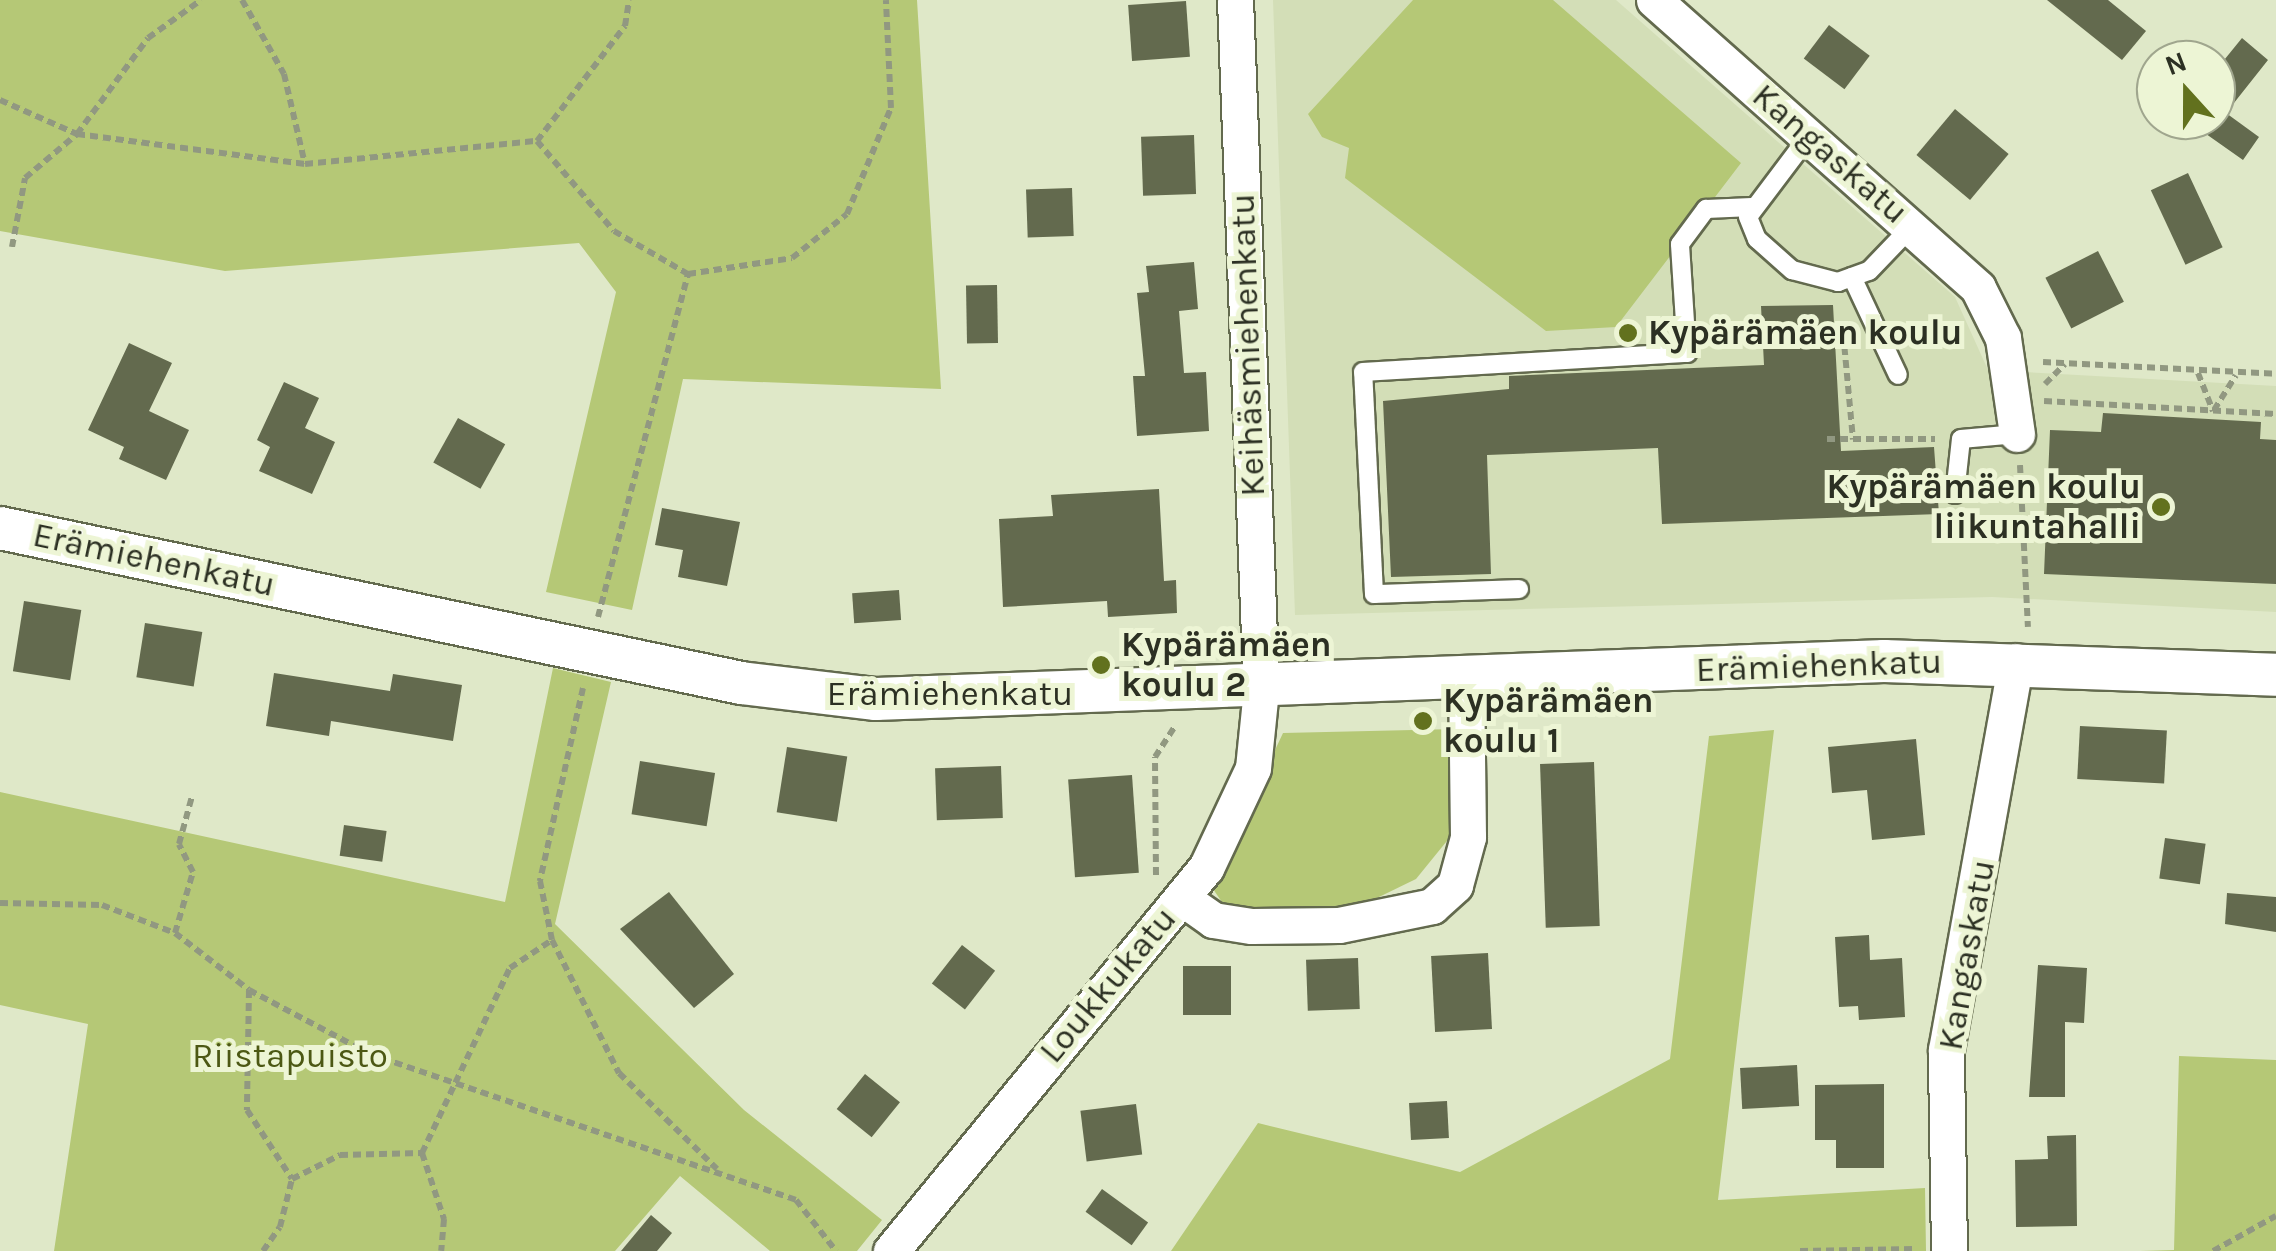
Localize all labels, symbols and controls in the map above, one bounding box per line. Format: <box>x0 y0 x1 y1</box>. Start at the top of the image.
north arrow <box>2136 40 2236 140</box>
text: N <box>2160 44 2191 82</box>
street label: Kangaskatu <box>1744 75 1916 233</box>
street label: Keihäsmiehenkatu <box>1222 193 1274 497</box>
place label: Kypärämäen koulu <box>1648 312 1963 354</box>
marker: Kypärämäen koulu <box>1617 322 1639 344</box>
place label: Kypärämäen koulu liikuntahalli <box>1826 466 2141 548</box>
marker: Kypärämäen koulu liikuntahalli <box>2150 496 2172 518</box>
street label: Erämiehenkatu <box>29 514 279 606</box>
place label: Kypärämäen koulu 2 <box>1121 624 1332 706</box>
street label: Erämiehenkatu <box>1695 641 1943 691</box>
marker: Kypärämäen koulu 2 <box>1090 654 1112 676</box>
street label: Erämiehenkatu <box>827 673 1073 715</box>
place label: Kypärämäen koulu 1 <box>1443 680 1654 762</box>
marker: Kypärämäen koulu 1 <box>1412 710 1434 732</box>
street label: Kangaskatu <box>1930 857 2004 1053</box>
street label: Loukkukatu <box>1031 898 1185 1072</box>
park label: Riistapuisto <box>192 1035 388 1077</box>

